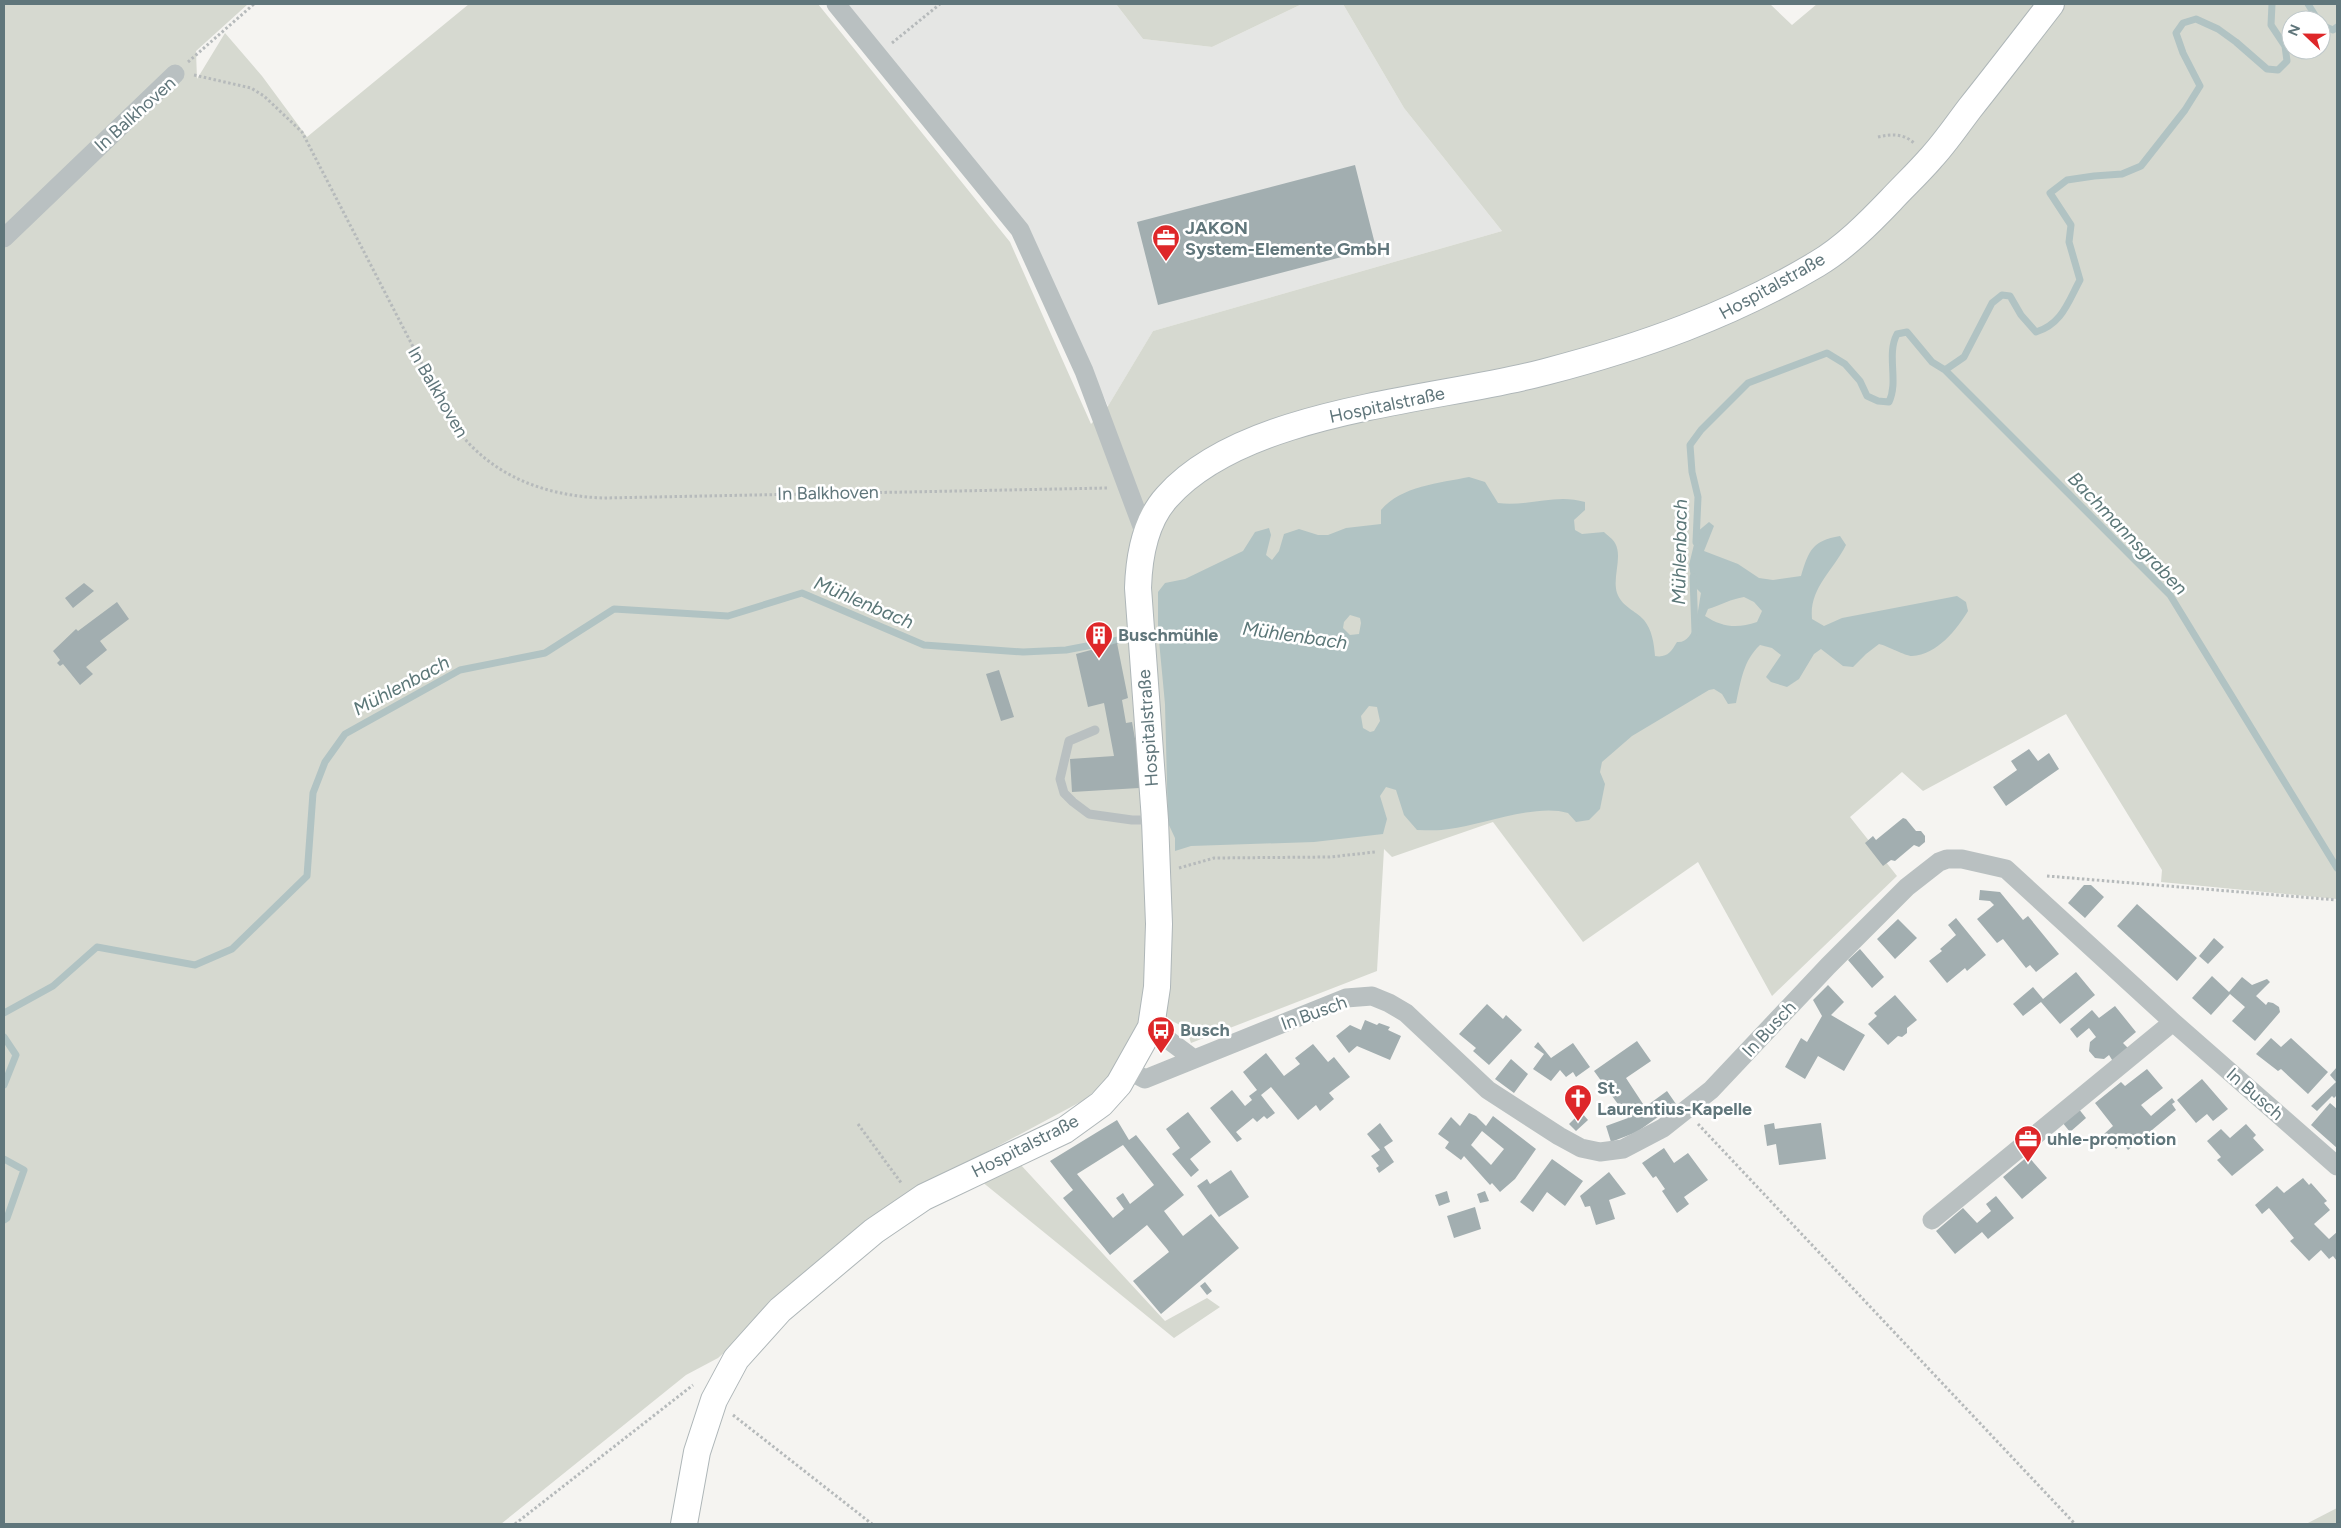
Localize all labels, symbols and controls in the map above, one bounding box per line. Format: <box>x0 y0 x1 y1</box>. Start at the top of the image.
north arrow <box>2281 10 2331 60</box>
text: N <box>2285 22 2304 39</box>
street label: In Balkhoven <box>90 72 180 156</box>
place label: JAKON System-Elemente GmbH <box>1185 217 1390 260</box>
office icon: JAKON System-Elemente GmbH <box>1151 223 1181 262</box>
street label: Hospitalstraße <box>1715 248 1829 324</box>
street label: In Balkhoven <box>403 343 473 441</box>
street label: Hospitalstraße <box>1327 382 1447 428</box>
water label: Bachmannsgraben <box>2063 467 2192 600</box>
street label: In Balkhoven <box>777 481 879 505</box>
water label: Mühlenbach <box>1667 499 1692 605</box>
water label: Mühlenbach <box>811 571 917 634</box>
water label: Mühlenbach <box>1241 617 1349 654</box>
building icon: Buschmühle <box>1084 620 1114 659</box>
place label: Buschmühle <box>1118 624 1218 646</box>
water label: Mühlenbach <box>349 650 454 720</box>
street label: Hospitalstraße <box>1133 668 1163 787</box>
street label: In Busch <box>1278 991 1350 1035</box>
street label: In Busch <box>1738 996 1800 1062</box>
bus stop icon: Busch <box>1146 1015 1176 1054</box>
place label: Busch <box>1180 1019 1230 1041</box>
street label: In Busch <box>2222 1063 2288 1125</box>
place label: St. Laurentius-Kapelle <box>1597 1077 1752 1120</box>
church icon: St. Laurentius-Kapelle <box>1563 1083 1593 1122</box>
street label: Hospitalstraße <box>968 1109 1082 1182</box>
office icon: uhle-promotion <box>2013 1124 2043 1163</box>
place label: uhle-promotion <box>2047 1128 2176 1150</box>

